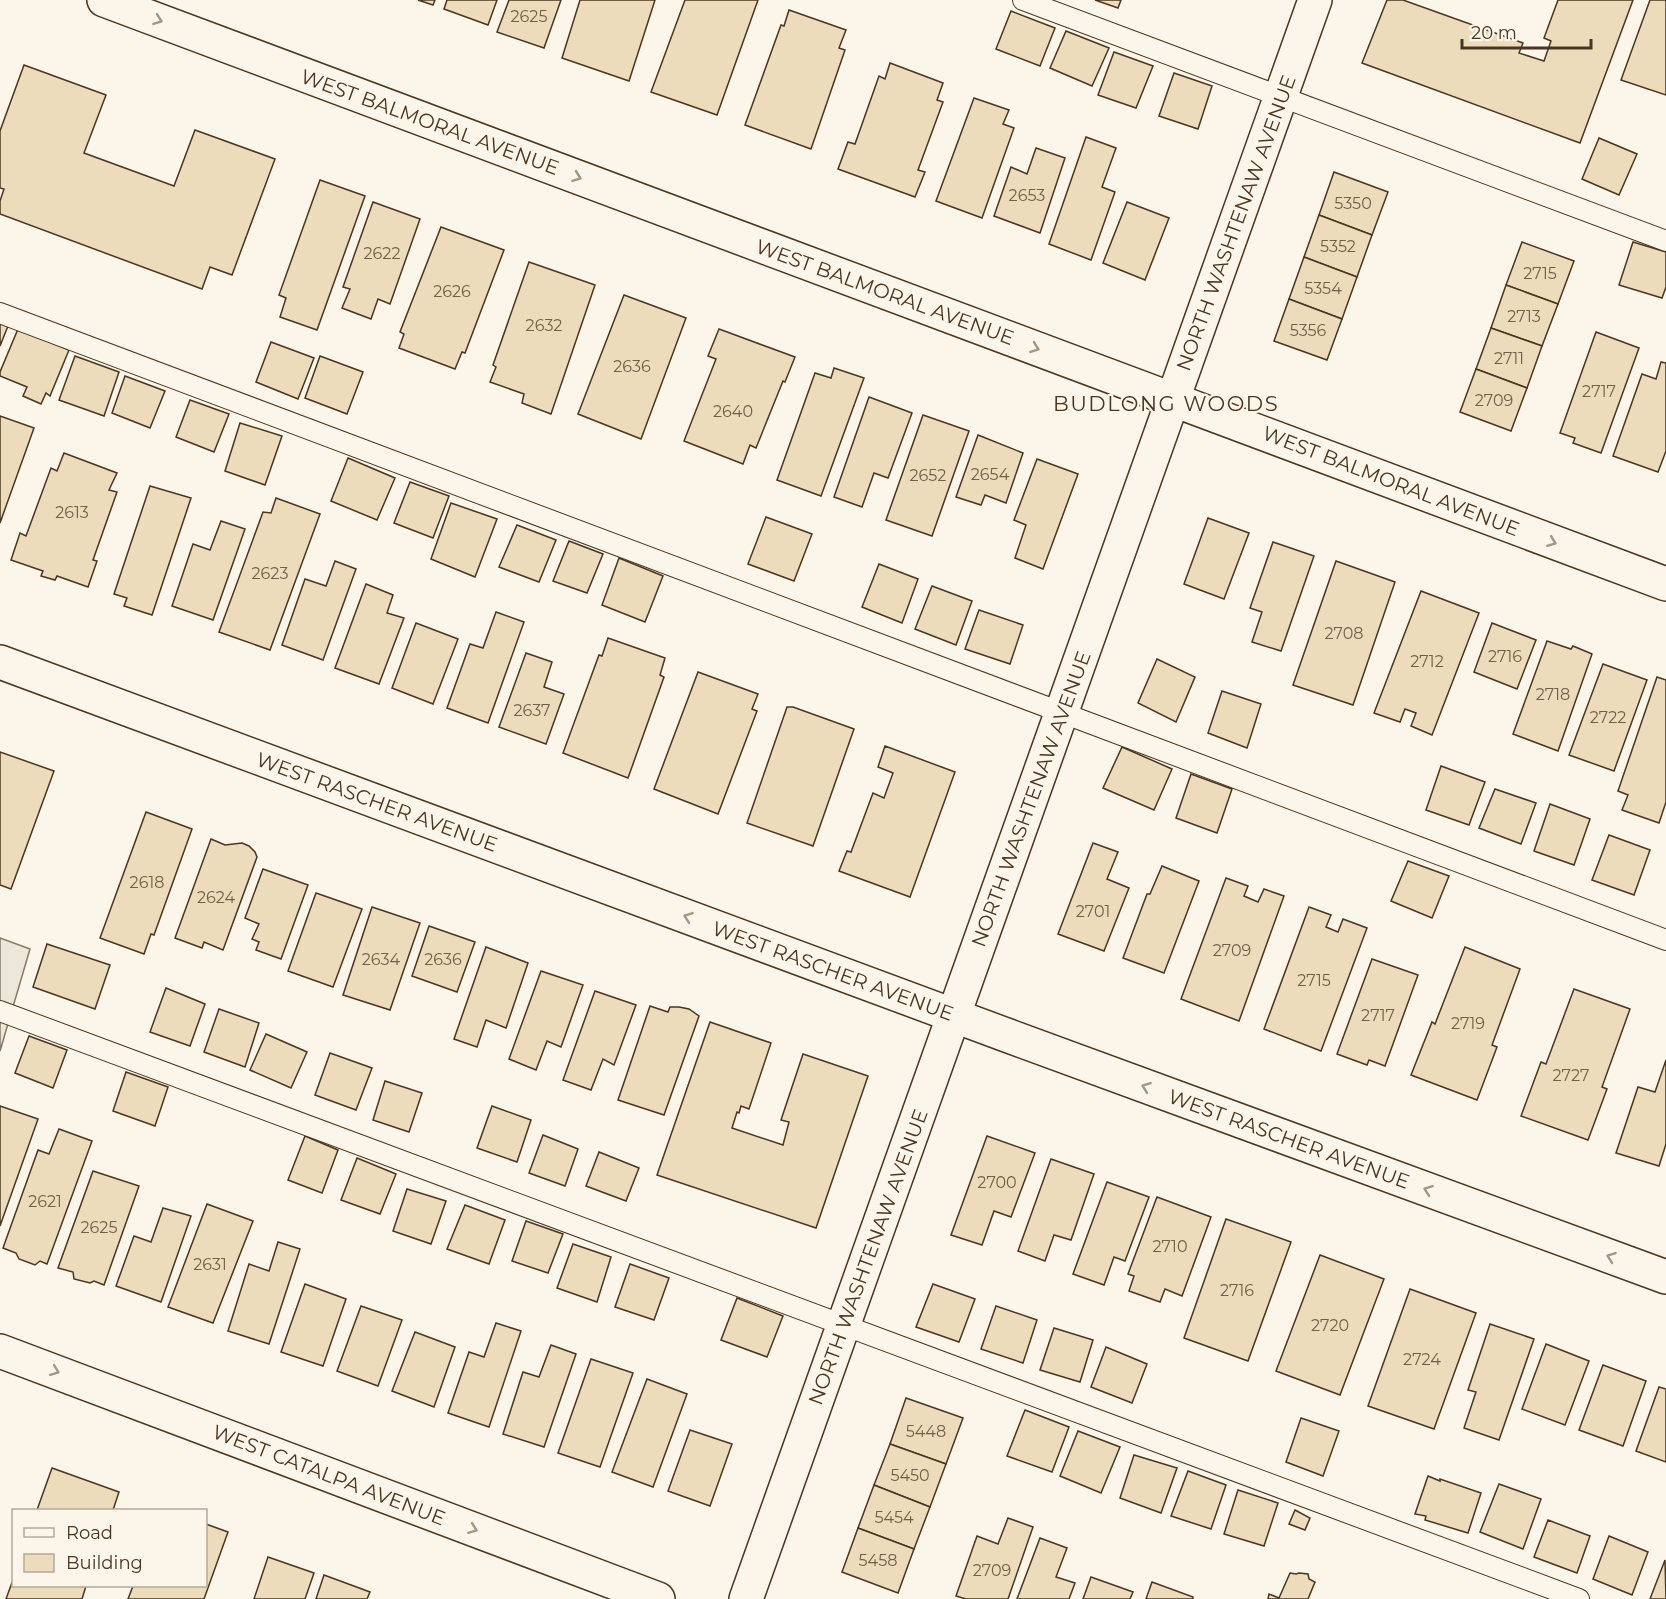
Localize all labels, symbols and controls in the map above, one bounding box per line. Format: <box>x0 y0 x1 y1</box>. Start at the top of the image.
house number: 2625 <box>511 7 547 26</box>
scale bar <box>1462 12 1591 50</box>
one-way arrow <box>153 13 163 26</box>
text: 20 m <box>1471 22 1517 44</box>
street label: WEST BALMORAL AVENUE <box>298 64 562 180</box>
street label: NORTH WASHTENAW AVENUE <box>1171 72 1301 374</box>
one-way arrow <box>571 170 582 182</box>
house number: 2653 <box>1009 186 1045 205</box>
house number: 5350 <box>1334 194 1372 213</box>
street label: WEST BALMORAL AVENUE <box>753 234 1017 350</box>
house number: 5352 <box>1320 237 1356 256</box>
house number: 2622 <box>364 244 400 263</box>
house number: 2715 <box>1523 264 1557 283</box>
house number: 5354 <box>1304 279 1342 298</box>
house number: 2626 <box>433 282 471 301</box>
house number: 2713 <box>1507 307 1541 326</box>
house number: 2632 <box>526 316 562 335</box>
house number: 5356 <box>1290 321 1327 340</box>
one-way arrow <box>1029 341 1040 353</box>
house number: 2711 <box>1494 349 1524 368</box>
house number: 2636 <box>613 357 651 376</box>
house number: 2717 <box>1582 382 1616 401</box>
district label: BUDLONG WOODS <box>1053 391 1279 416</box>
house number: 2709 <box>1475 391 1513 410</box>
house number: 2640 <box>713 402 753 421</box>
street label: WEST BALMORAL AVENUE <box>1259 421 1523 541</box>
house number: 2654 <box>971 465 1010 484</box>
house number: 2652 <box>910 466 946 485</box>
house number: 2613 <box>55 503 89 522</box>
one-way arrow <box>1546 534 1557 547</box>
house number: 2623 <box>252 564 288 583</box>
house number: 2708 <box>1325 624 1363 643</box>
house number: 2716 <box>1488 647 1522 666</box>
street label: NORTH WASHTENAW AVENUE <box>966 648 1096 950</box>
house number: 2712 <box>1410 652 1444 671</box>
house number: 2718 <box>1536 685 1570 704</box>
house number: 2637 <box>513 701 551 720</box>
house number: 2722 <box>1590 708 1626 727</box>
street label: WEST RASCHER AVENUE <box>253 747 501 857</box>
house number: 2618 <box>130 873 164 892</box>
house number: 2624 <box>197 888 235 907</box>
house number: 2701 <box>1076 902 1110 921</box>
one-way arrow <box>683 912 694 924</box>
street label: WEST RASCHER AVENUE <box>709 916 957 1026</box>
house number: 2709 <box>1213 941 1251 960</box>
house number: 2634 <box>362 950 401 969</box>
house number: 2636 <box>424 950 462 969</box>
house number: 2715 <box>1297 971 1331 990</box>
house number: 2717 <box>1361 1006 1395 1025</box>
house number: 2719 <box>1451 1014 1485 1033</box>
house number: 2727 <box>1553 1066 1589 1085</box>
one-way arrow <box>1142 1081 1152 1094</box>
street label: WEST RASCHER AVENUE <box>1165 1084 1413 1194</box>
street label: NORTH WASHTENAW AVENUE <box>803 1106 933 1408</box>
house number: 2700 <box>977 1173 1017 1192</box>
one-way arrow <box>1423 1185 1434 1197</box>
house number: 2621 <box>28 1192 62 1211</box>
house number: 2625 <box>81 1218 117 1237</box>
house number: 2710 <box>1152 1237 1188 1256</box>
one-way arrow <box>1606 1252 1617 1264</box>
house number: 2631 <box>193 1255 227 1274</box>
house number: 2716 <box>1220 1281 1254 1300</box>
house number: 2720 <box>1311 1316 1349 1335</box>
house number: 2724 <box>1403 1350 1441 1369</box>
one-way arrow <box>49 1364 60 1377</box>
street label: WEST CATALPA AVENUE <box>209 1419 449 1531</box>
house number: 5448 <box>906 1422 946 1441</box>
house number: 5450 <box>890 1466 930 1485</box>
house number: 5454 <box>874 1508 914 1527</box>
legend <box>12 1509 207 1587</box>
text: Road <box>66 1522 113 1544</box>
one-way arrow <box>467 1522 478 1535</box>
house number: 5458 <box>859 1551 897 1570</box>
text: Building <box>66 1552 143 1574</box>
house number: 2709 <box>973 1561 1011 1580</box>

